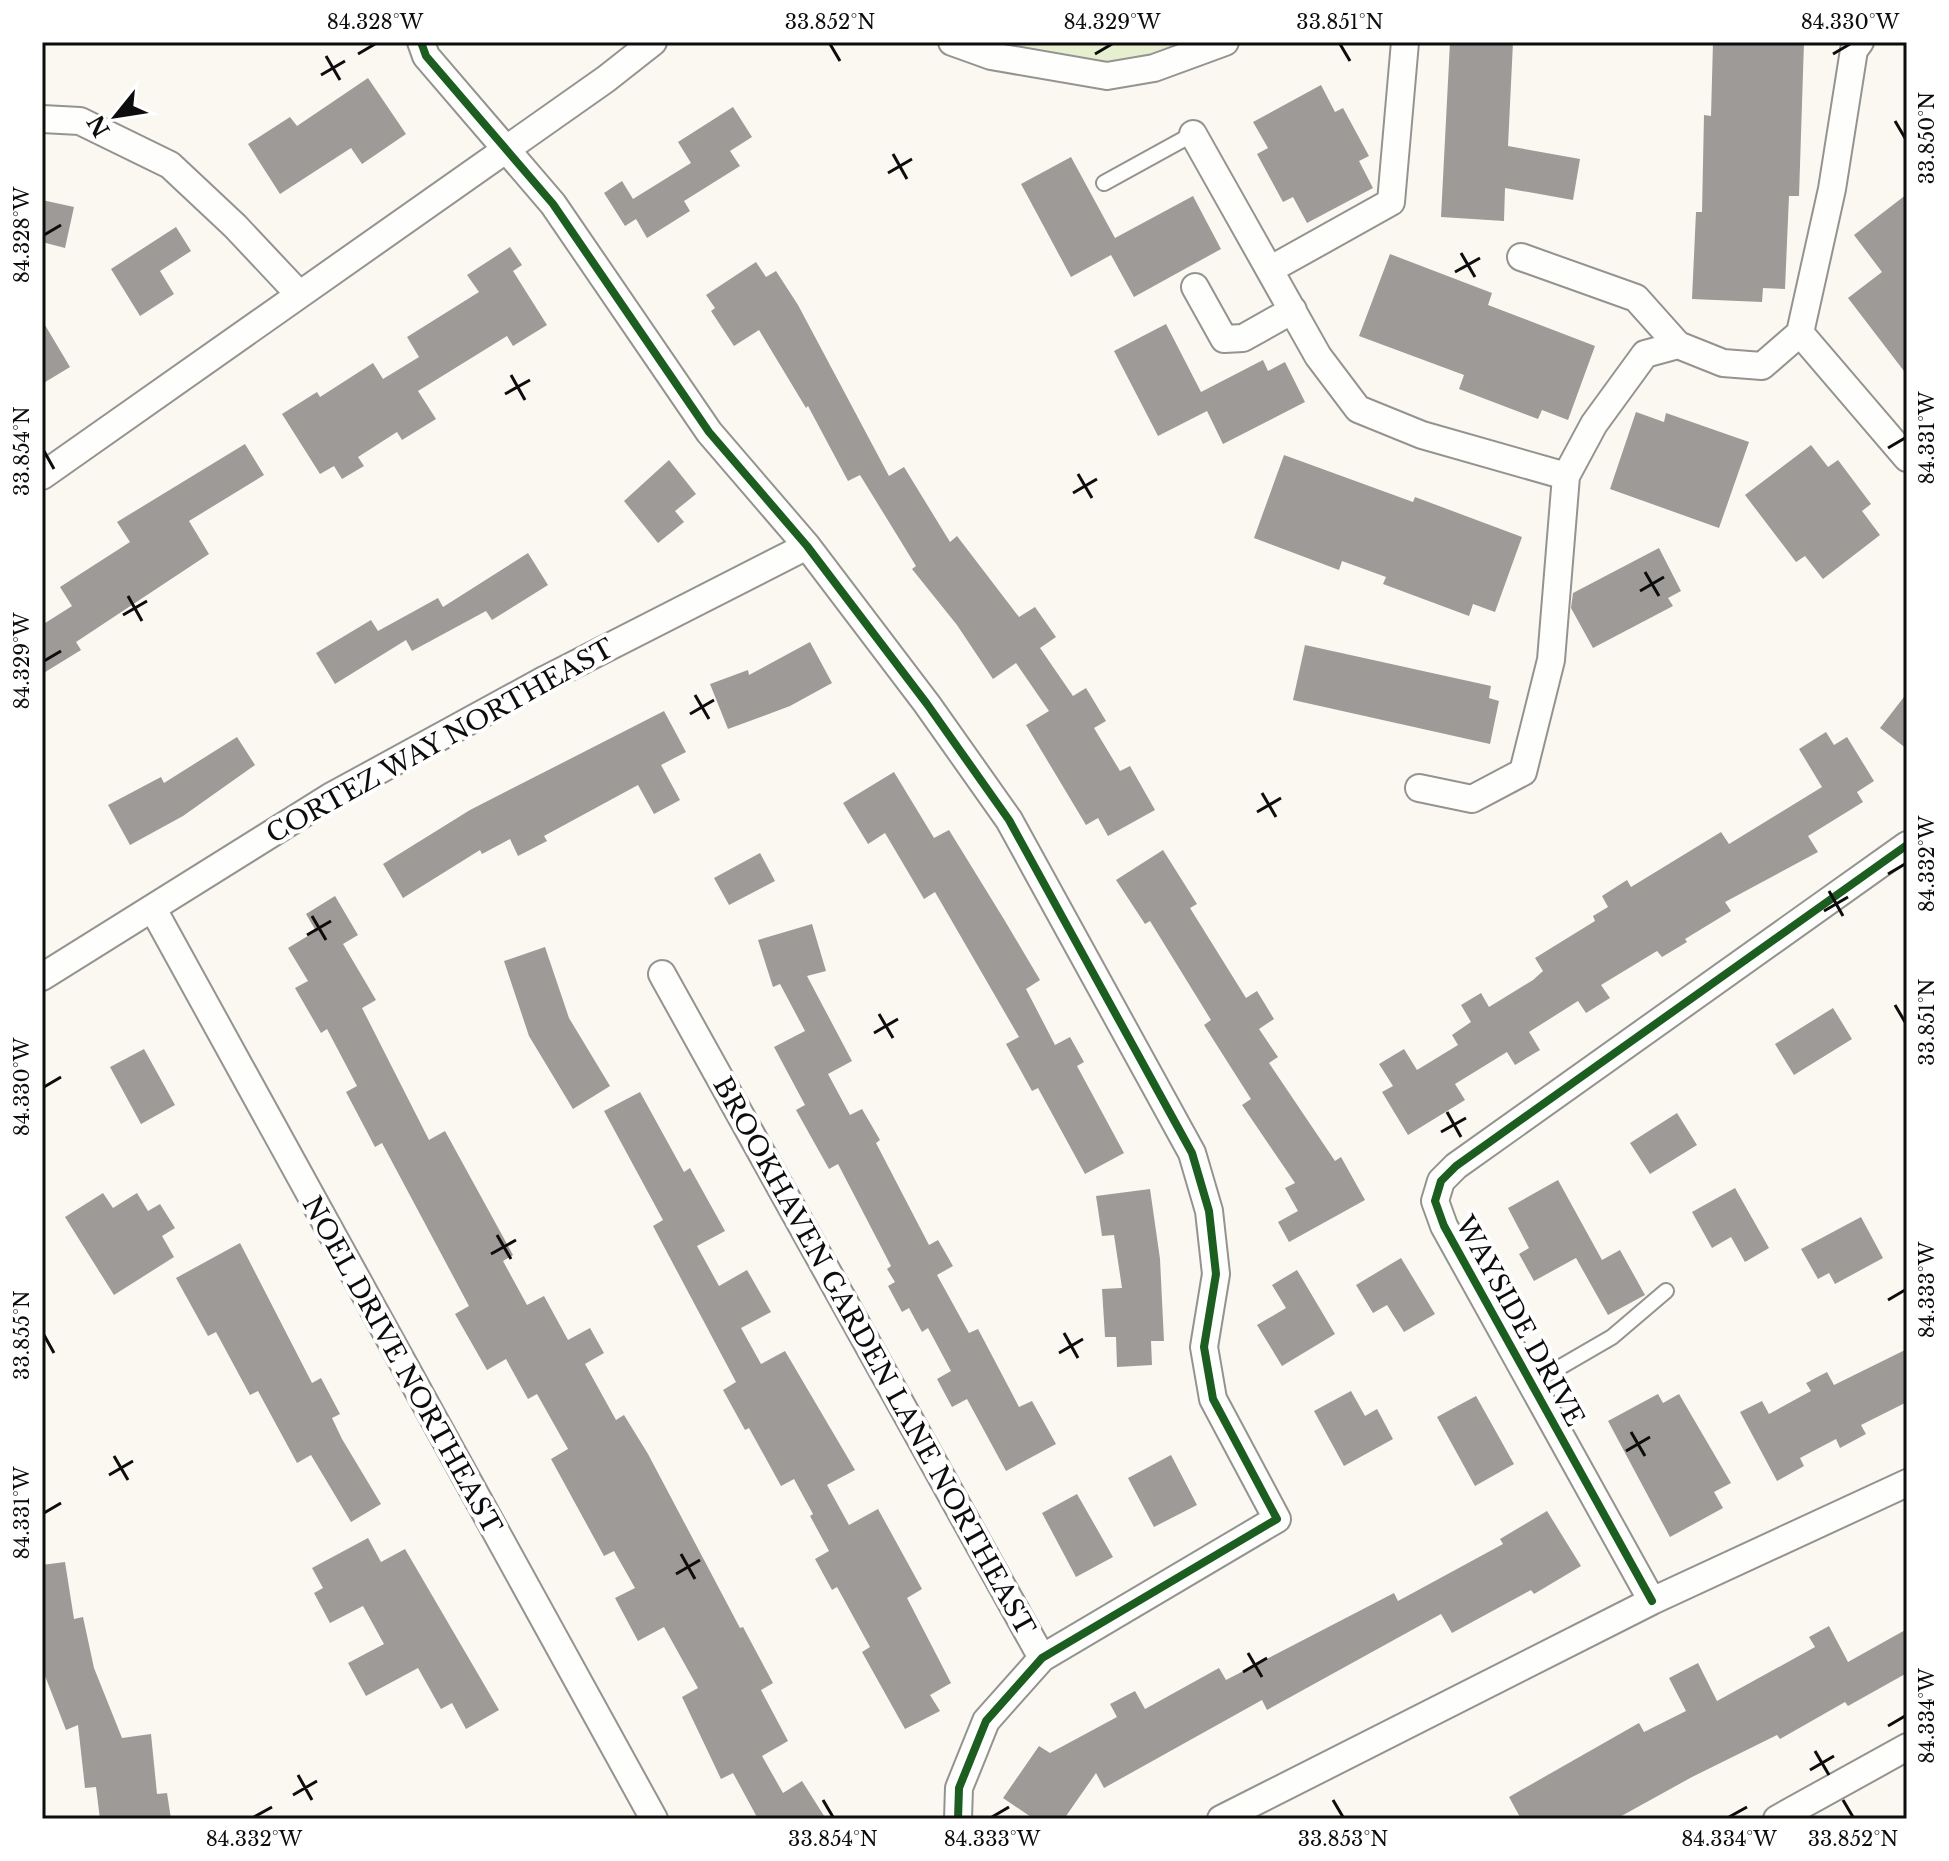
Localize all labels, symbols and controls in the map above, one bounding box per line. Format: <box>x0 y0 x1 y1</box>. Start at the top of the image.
text: 84.328°W <box>327 10 424 34</box>
text: 33.852°N <box>785 10 875 34</box>
text: 84.329°W <box>1063 10 1161 34</box>
text: 33.851°N <box>1296 10 1384 34</box>
text: 84.330°W <box>1801 10 1900 34</box>
north arrow <box>76 76 156 156</box>
text: 33.850°N <box>1915 92 1939 184</box>
text: N <box>82 110 116 141</box>
text: 84.328°W <box>10 186 34 283</box>
text: 84.331°W <box>1915 391 1939 485</box>
text: 33.854°N <box>10 406 34 496</box>
text: 84.329°W <box>10 612 34 710</box>
street label: CORTEZ WAY NORTHEAST <box>261 632 619 850</box>
text: 84.332°W <box>1915 815 1939 912</box>
text: 33.851°N <box>1915 978 1939 1066</box>
text: 84.330°W <box>10 1037 34 1136</box>
street label: BROOKHAVEN GARDEN LANE NORTHEAST <box>706 1071 1042 1641</box>
street label: NOEL DRIVE NORTHEAST <box>296 1191 508 1540</box>
street label: WAYSIDE DRIVE <box>1448 1209 1591 1432</box>
text: 84.333°W <box>1915 1241 1939 1338</box>
text: 33.855°N <box>10 1290 34 1380</box>
text: 84.331°W <box>10 1466 34 1560</box>
text: 84.334°W <box>1915 1668 1939 1764</box>
text: 84.332°W <box>206 1827 303 1851</box>
text: 33.854°N <box>788 1827 878 1851</box>
text: 84.333°W <box>944 1827 1041 1851</box>
text: 33.853°N <box>1298 1827 1388 1851</box>
text: 84.334°W <box>1681 1827 1777 1851</box>
text: 33.852°N <box>1808 1827 1898 1851</box>

